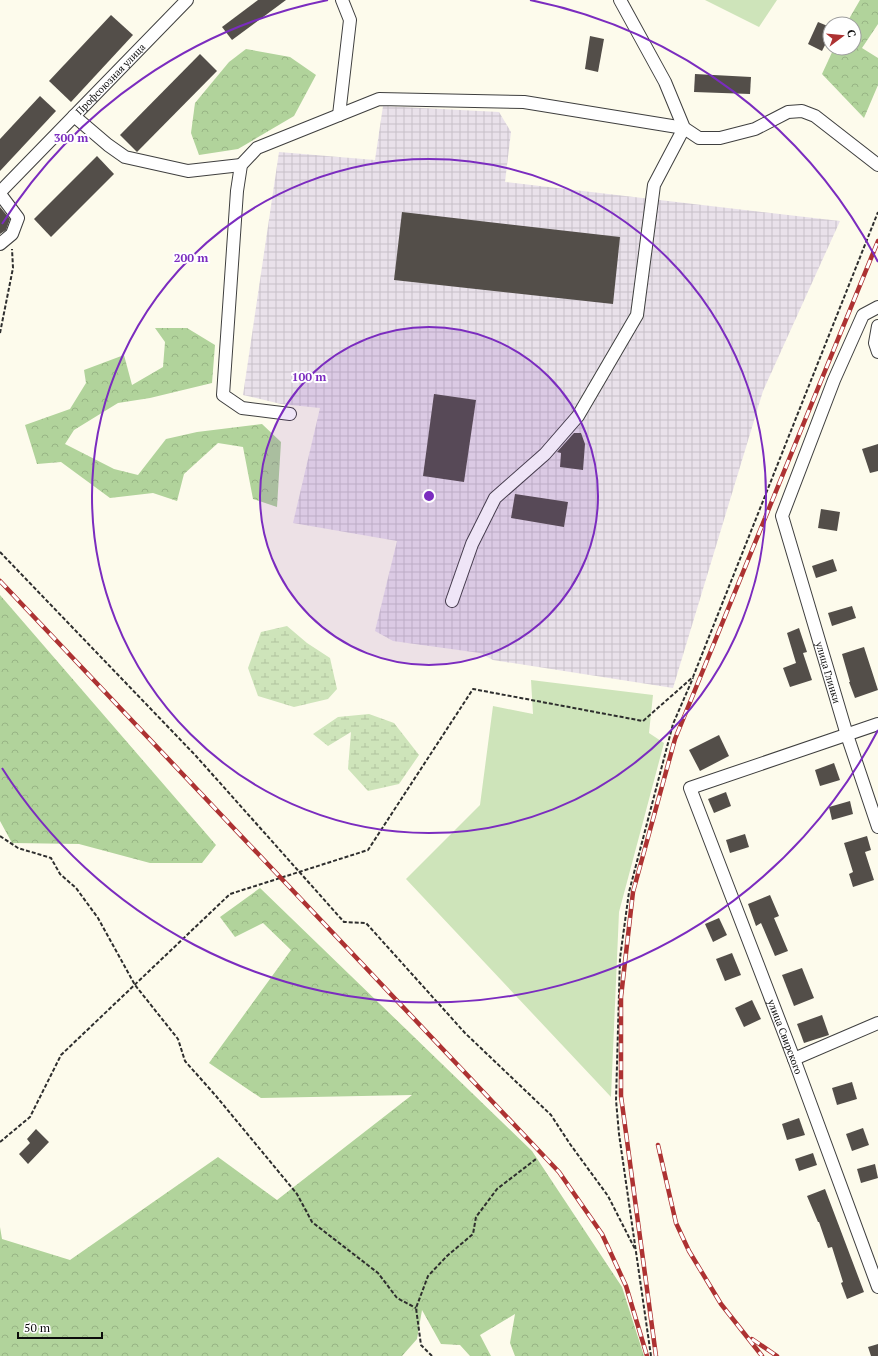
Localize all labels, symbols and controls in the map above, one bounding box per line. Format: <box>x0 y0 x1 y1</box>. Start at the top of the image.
north arrow <box>822 16 862 56</box>
text: С <box>844 28 859 39</box>
street label: Профсоюзная улица <box>73 40 148 117</box>
text: 300 m <box>54 130 88 145</box>
text: 200 m <box>174 250 208 265</box>
text: 100 m <box>292 369 326 384</box>
centre of rings <box>422 489 436 503</box>
street label: улица Глинки <box>813 639 844 705</box>
street label: улица Свирского <box>765 997 806 1076</box>
scale bar <box>18 1314 102 1340</box>
text: 50 m <box>24 1320 51 1335</box>

